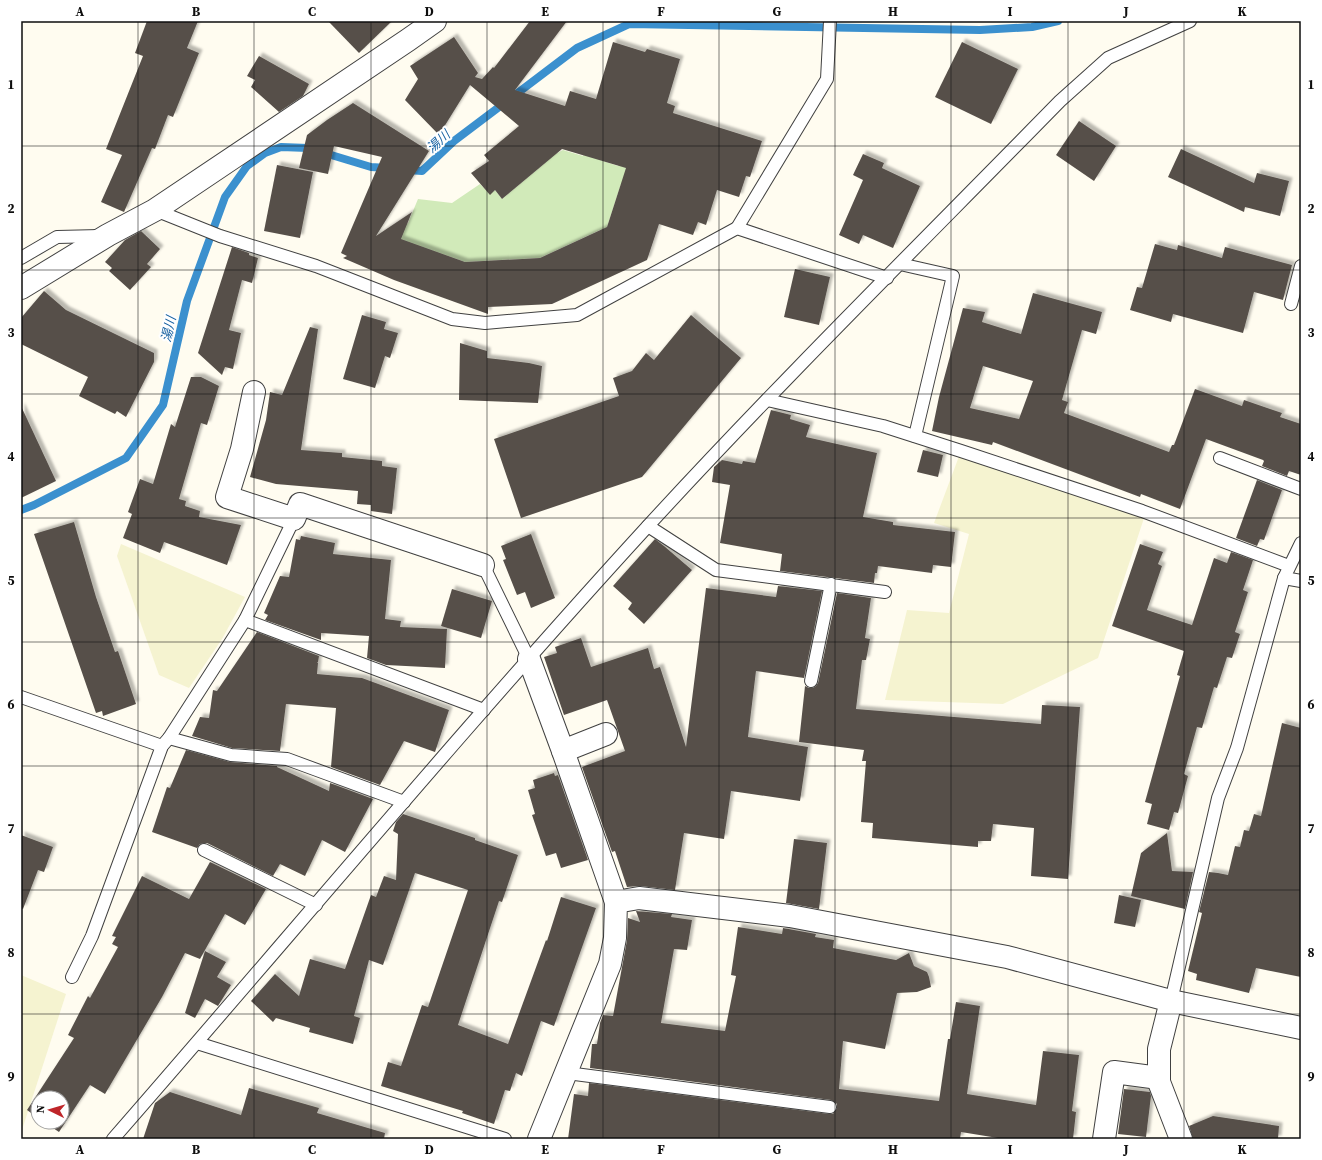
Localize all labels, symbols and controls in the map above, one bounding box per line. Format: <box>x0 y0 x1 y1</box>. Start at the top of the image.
text: A <box>76 3 85 20</box>
text: B <box>192 3 201 20</box>
text: C <box>308 3 316 20</box>
text: D <box>424 3 434 20</box>
text: E <box>541 3 549 20</box>
text: F <box>657 3 665 20</box>
text: G <box>773 3 782 20</box>
text: H <box>888 3 898 20</box>
text: I <box>1007 3 1013 20</box>
text: J <box>1122 3 1129 20</box>
text: K <box>1237 3 1247 20</box>
text: 1 <box>7 76 15 93</box>
text: 1 <box>1307 76 1315 93</box>
water label: 湯川 <box>423 125 455 156</box>
text: 2 <box>7 200 15 217</box>
text: 2 <box>1307 200 1315 217</box>
water label: 湯川 <box>157 313 180 344</box>
text: 3 <box>7 324 15 341</box>
text: 3 <box>1307 324 1315 341</box>
text: 4 <box>7 448 15 465</box>
text: 4 <box>1307 448 1315 465</box>
text: 5 <box>7 572 15 589</box>
text: 5 <box>1307 572 1315 589</box>
text: 6 <box>7 696 15 713</box>
text: 6 <box>1307 696 1315 713</box>
text: 7 <box>7 820 15 837</box>
text: 7 <box>1307 820 1315 837</box>
text: 8 <box>7 944 15 961</box>
text: 8 <box>1307 944 1315 961</box>
text: 9 <box>7 1068 15 1085</box>
text: 9 <box>1307 1068 1315 1085</box>
north arrow <box>30 1090 70 1130</box>
text: N <box>33 1105 48 1114</box>
text: A <box>76 1141 85 1158</box>
text: B <box>192 1141 201 1158</box>
text: C <box>308 1141 316 1158</box>
text: D <box>424 1141 434 1158</box>
text: E <box>541 1141 549 1158</box>
text: F <box>657 1141 665 1158</box>
text: G <box>773 1141 782 1158</box>
text: H <box>888 1141 898 1158</box>
text: I <box>1007 1141 1013 1158</box>
text: J <box>1122 1141 1129 1158</box>
text: K <box>1237 1141 1247 1158</box>

